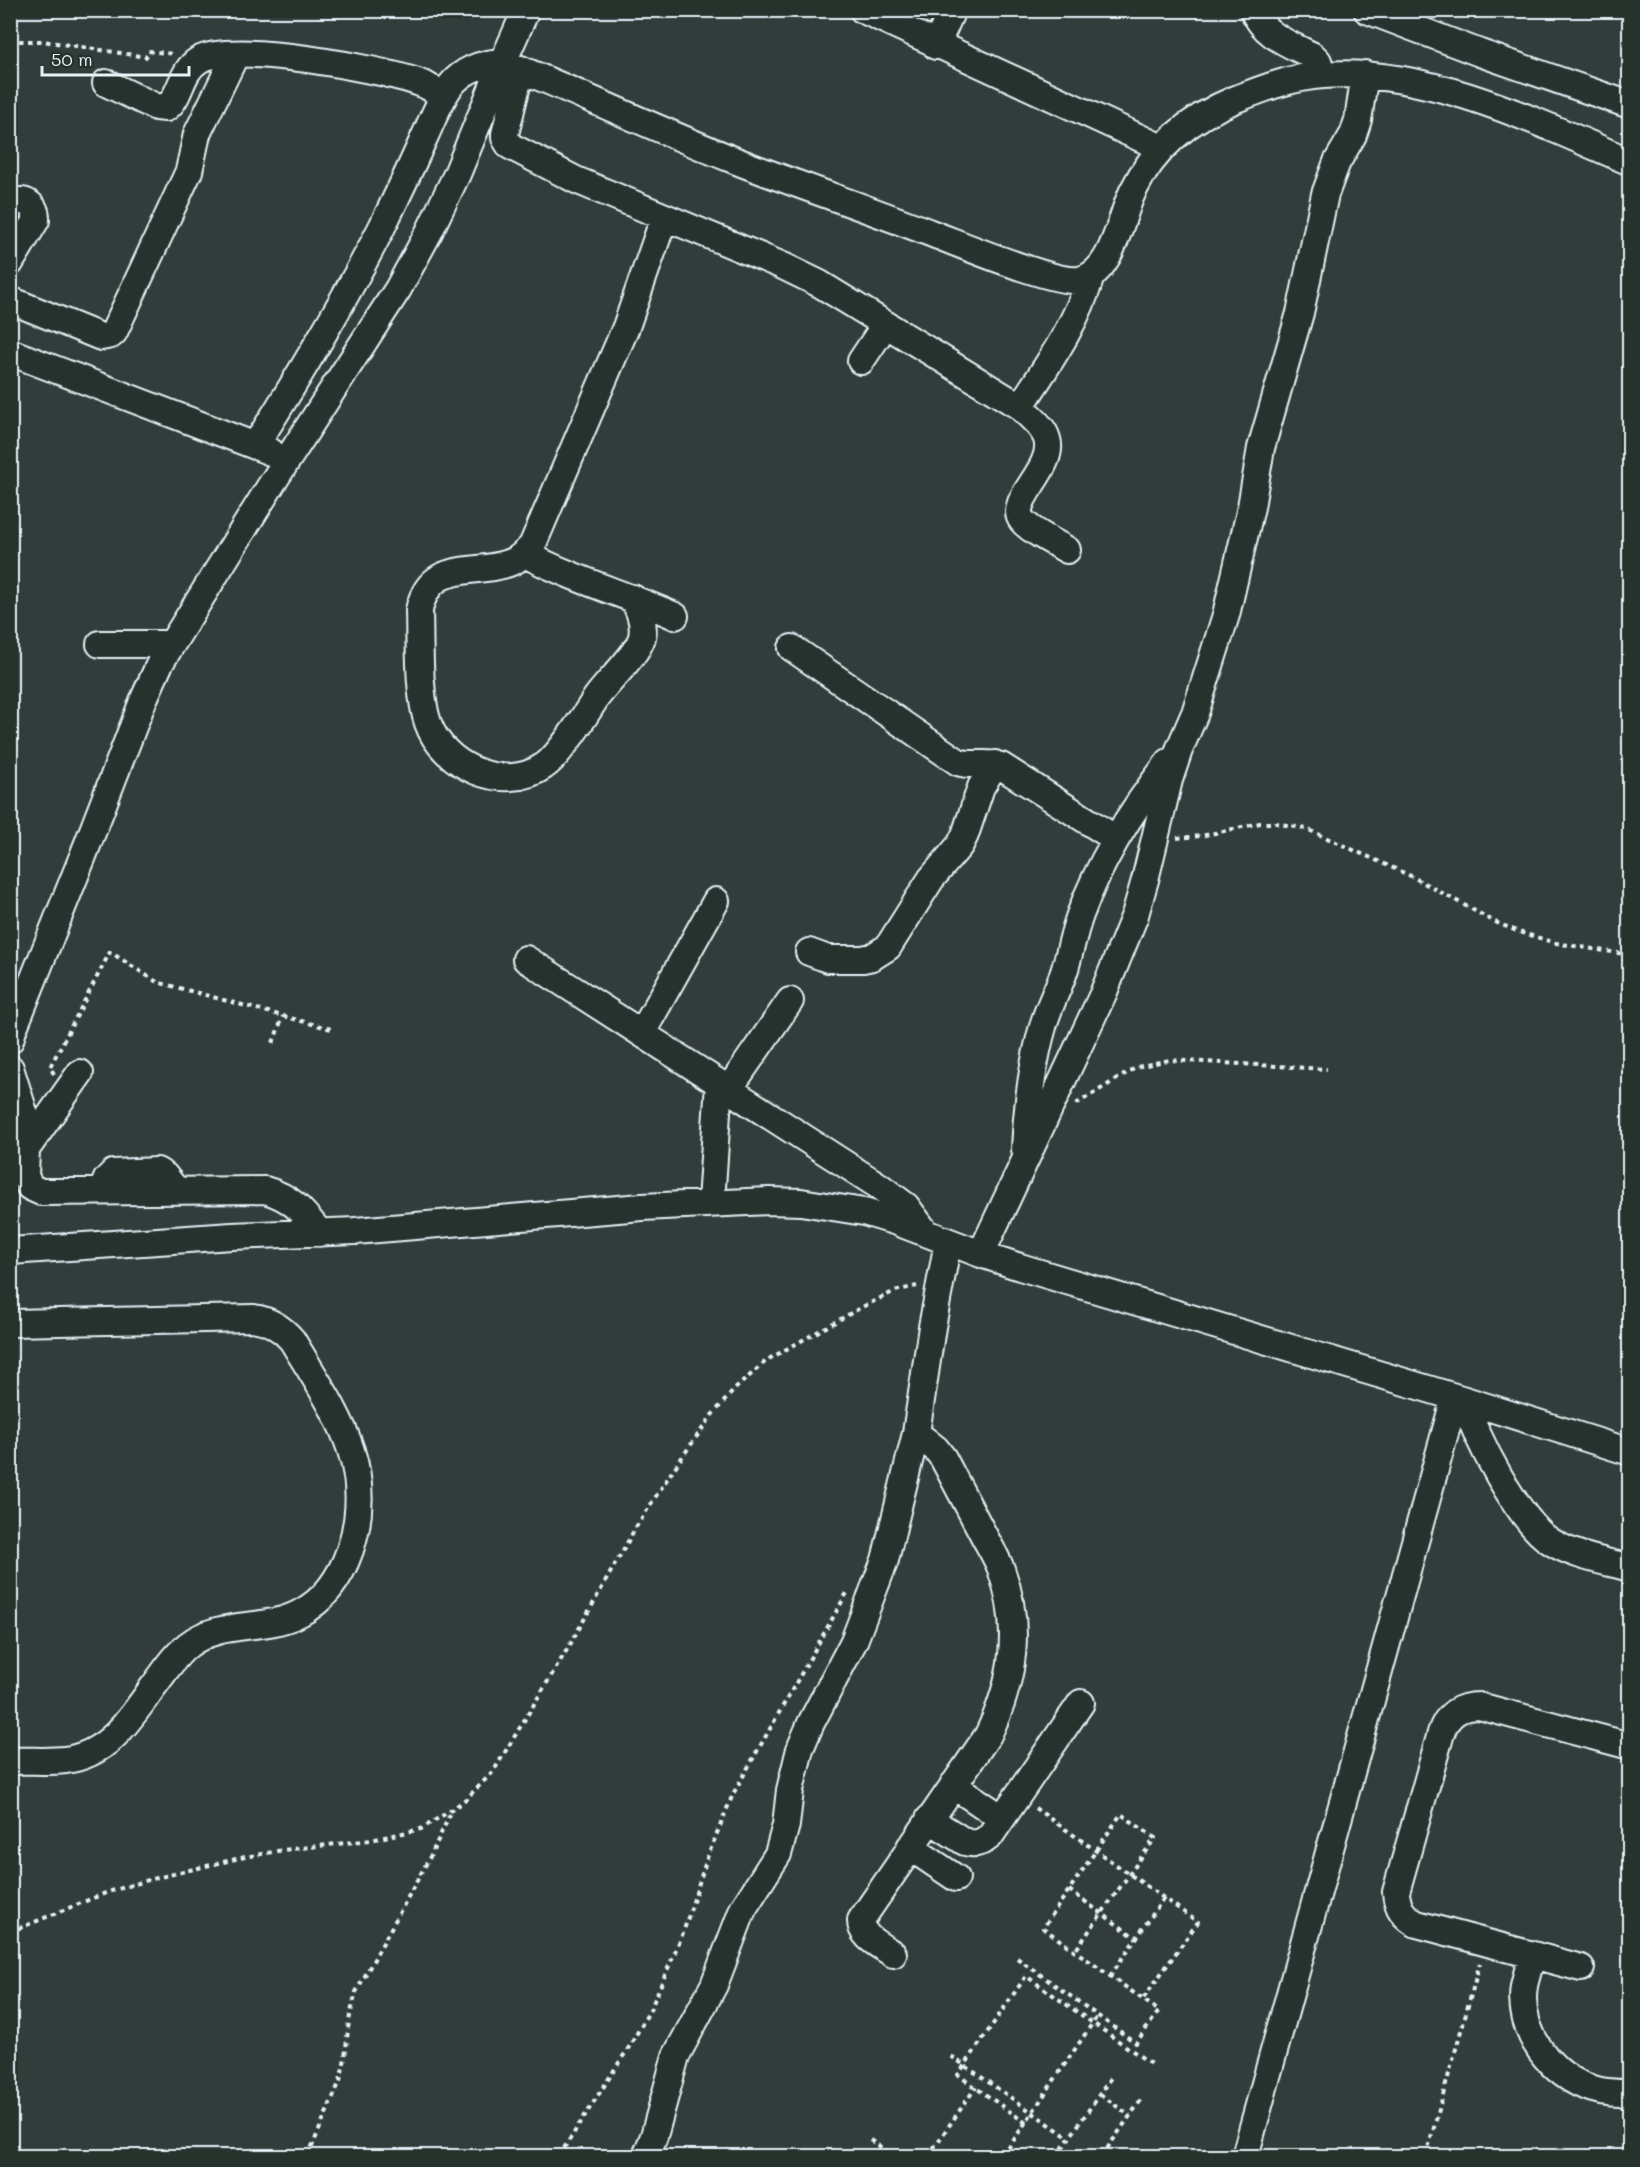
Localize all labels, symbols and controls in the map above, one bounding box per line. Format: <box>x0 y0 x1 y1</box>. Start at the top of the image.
scale bar <box>42 39 189 77</box>
text: 50 m <box>51 47 93 71</box>

